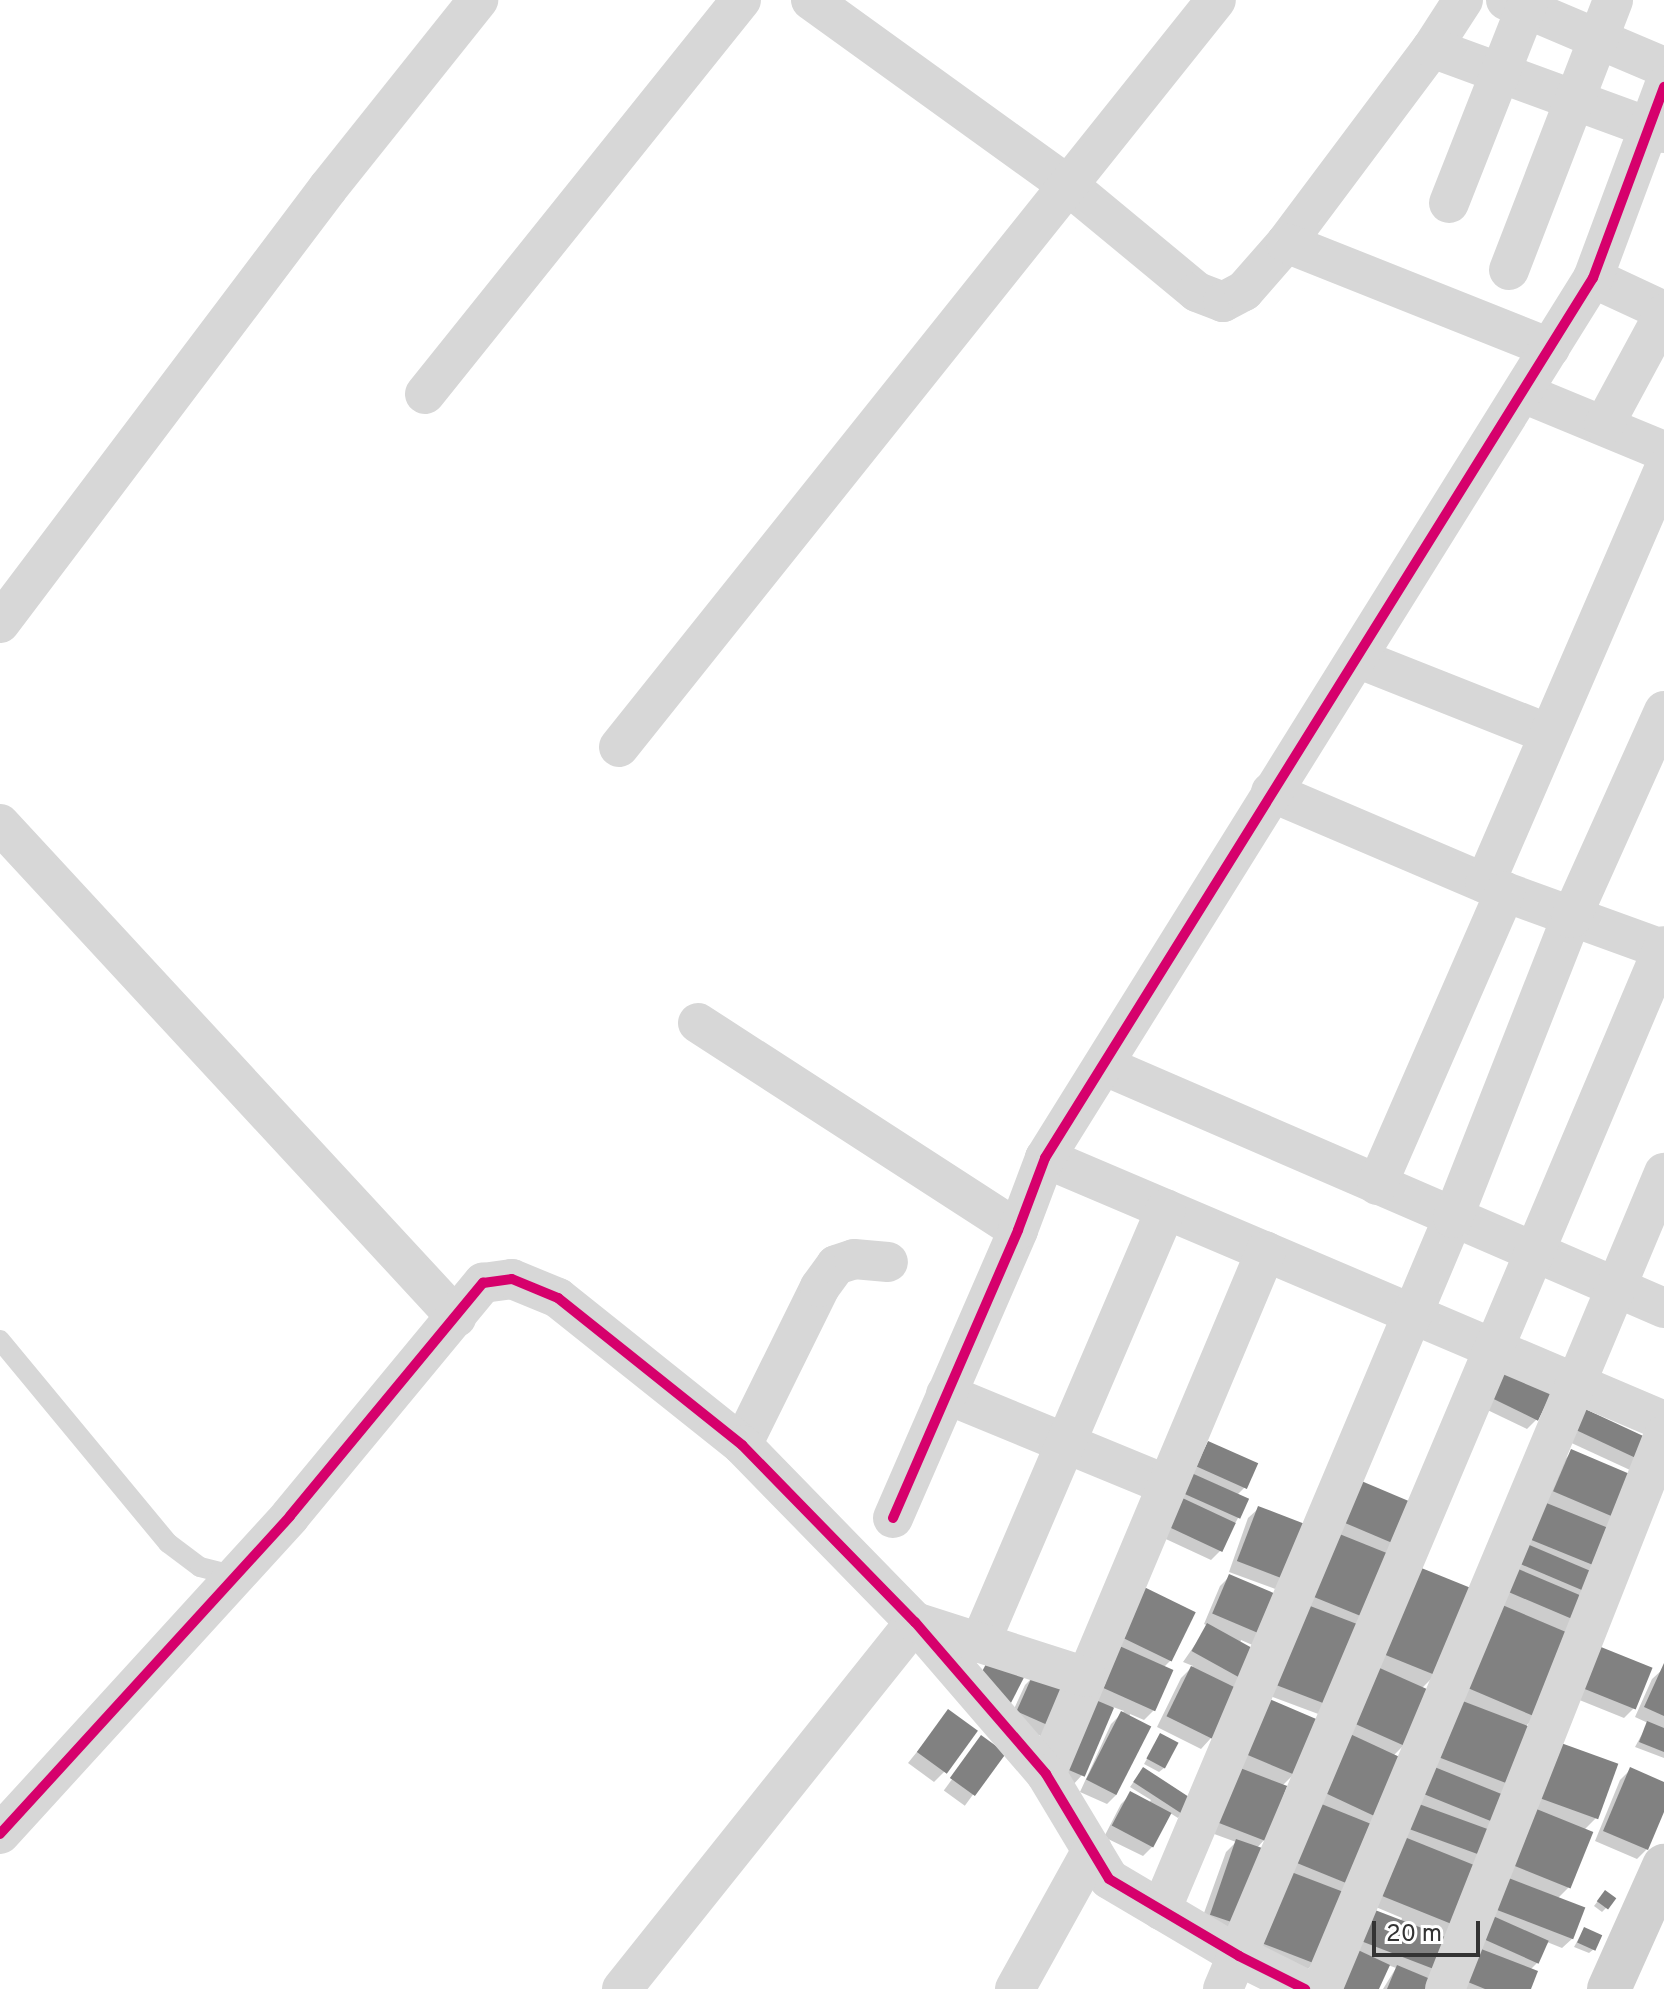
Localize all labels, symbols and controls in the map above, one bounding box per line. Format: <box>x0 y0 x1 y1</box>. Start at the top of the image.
scale bar <box>1376 1905 1484 1955</box>
text: 20 m <box>1386 1920 1442 1950</box>

